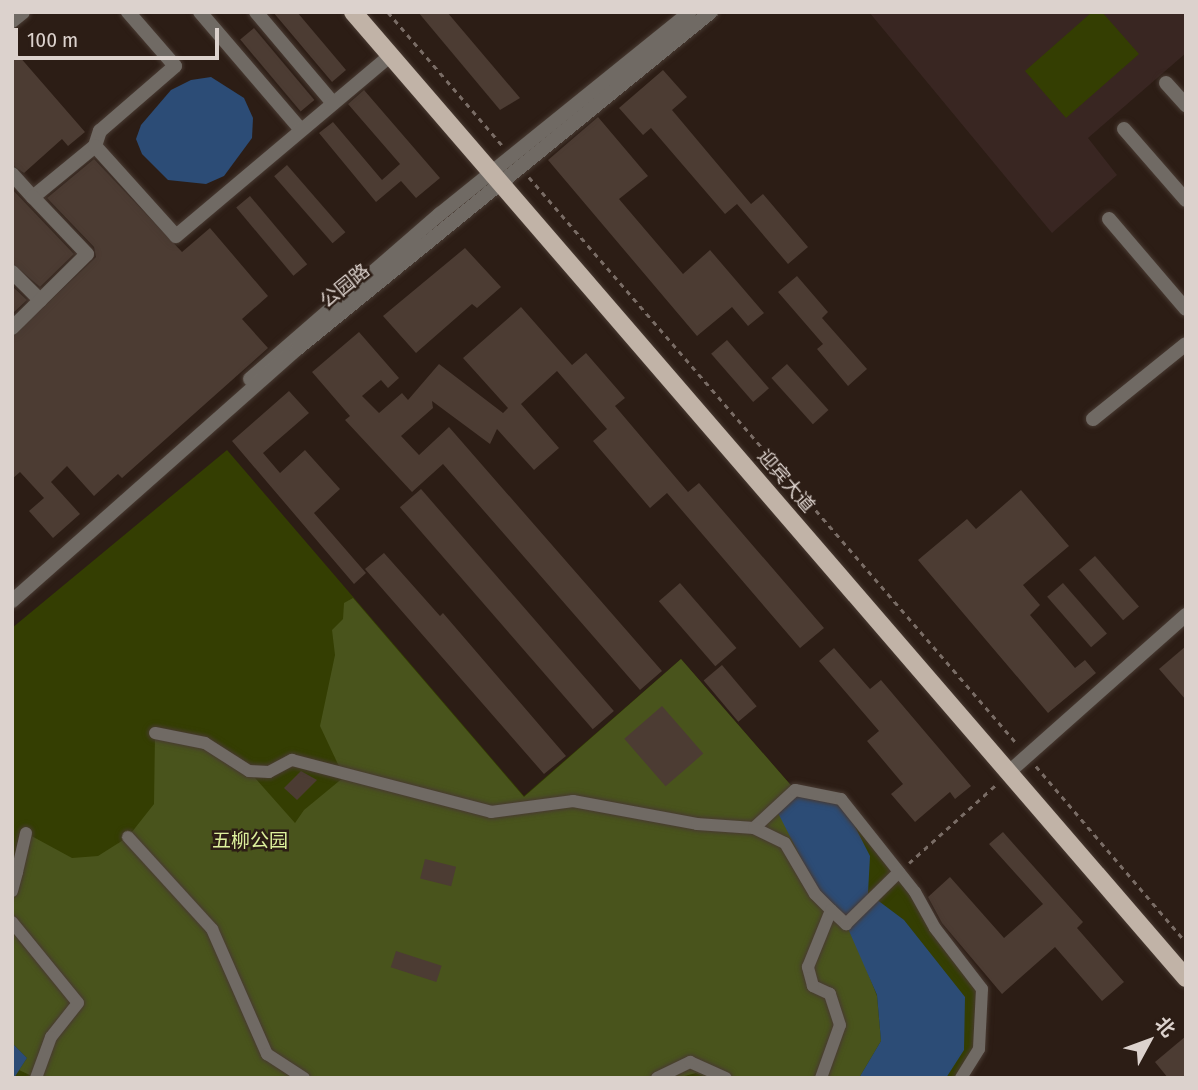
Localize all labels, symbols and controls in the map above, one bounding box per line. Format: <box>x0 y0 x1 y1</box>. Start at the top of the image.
scale bar <box>18 14 222 58</box>
text: 100 m <box>27 27 78 53</box>
street label: 公园路 <box>316 259 374 313</box>
street label: 迎宾大道 <box>752 445 820 517</box>
park label: 五柳公园 <box>212 830 288 852</box>
north arrow <box>1114 1006 1184 1076</box>
text: 北 <box>1150 1012 1180 1042</box>

